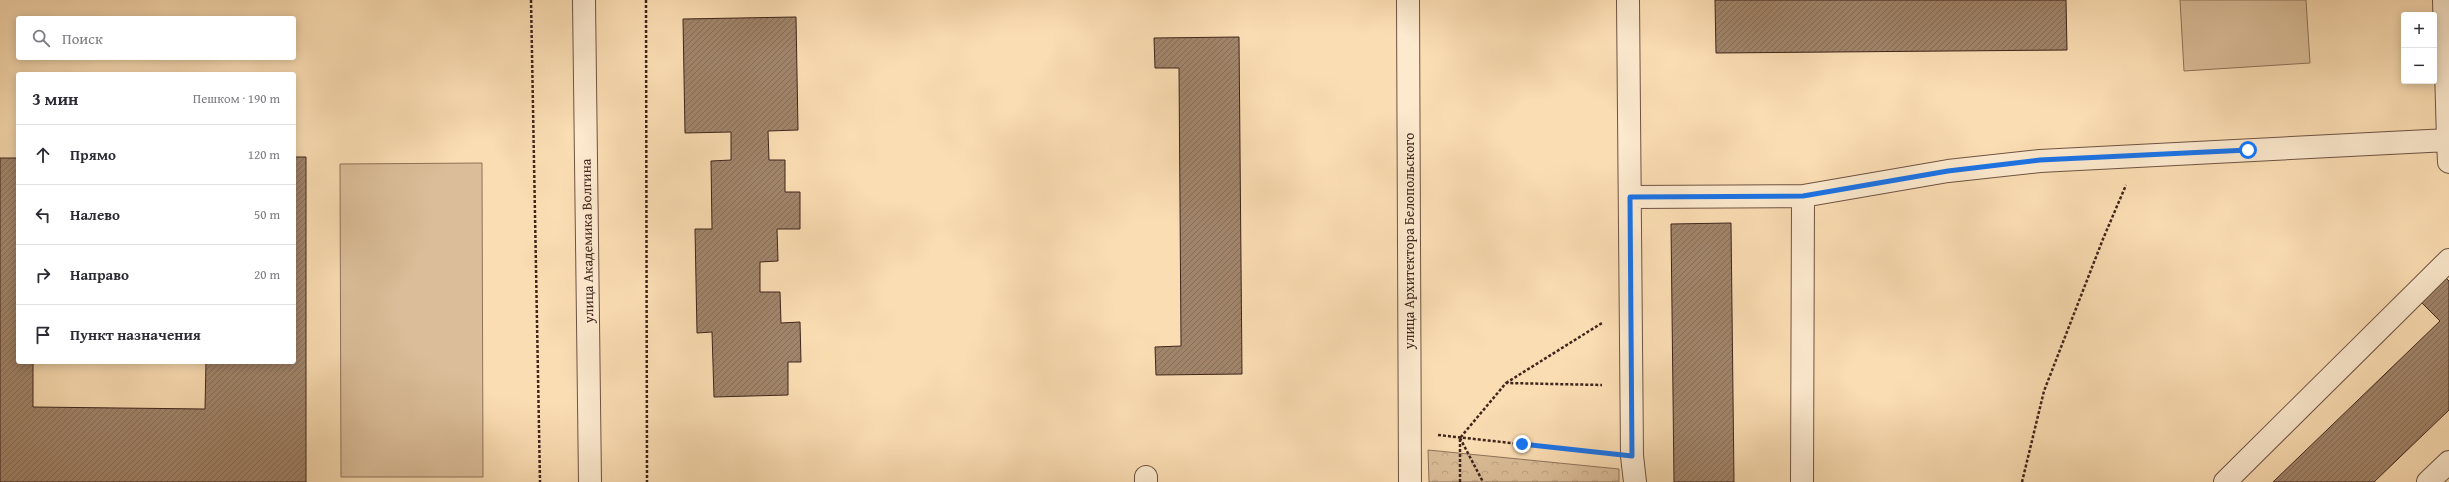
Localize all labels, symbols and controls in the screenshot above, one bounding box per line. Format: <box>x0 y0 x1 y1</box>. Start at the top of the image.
map controls <box>2401 12 2437 84</box>
button: + <box>2401 12 2437 48</box>
search box <box>16 16 296 60</box>
icon: search <box>30 27 52 49</box>
text: Поиск <box>62 28 103 49</box>
button: − <box>2401 48 2437 84</box>
text: 3 мин <box>32 86 78 111</box>
text: Пешком · 190 m <box>193 89 280 108</box>
street label: улица Архитектора Белопольского <box>1399 133 1419 350</box>
route start <box>2239 141 2257 159</box>
icon: ahead <box>32 144 54 166</box>
text: Прямо <box>70 144 116 165</box>
text: 120 m <box>248 145 280 164</box>
street label: улица Академика Волгина <box>576 158 598 325</box>
icon: left <box>32 204 54 226</box>
text: Налево <box>70 204 120 225</box>
text: 50 m <box>254 205 280 224</box>
icon: right <box>32 264 54 286</box>
text: Направо <box>70 264 129 285</box>
text: 20 m <box>254 265 280 284</box>
icon: arrive <box>32 324 54 346</box>
text: Пункт назначения <box>70 324 201 345</box>
route end <box>1513 435 1531 453</box>

